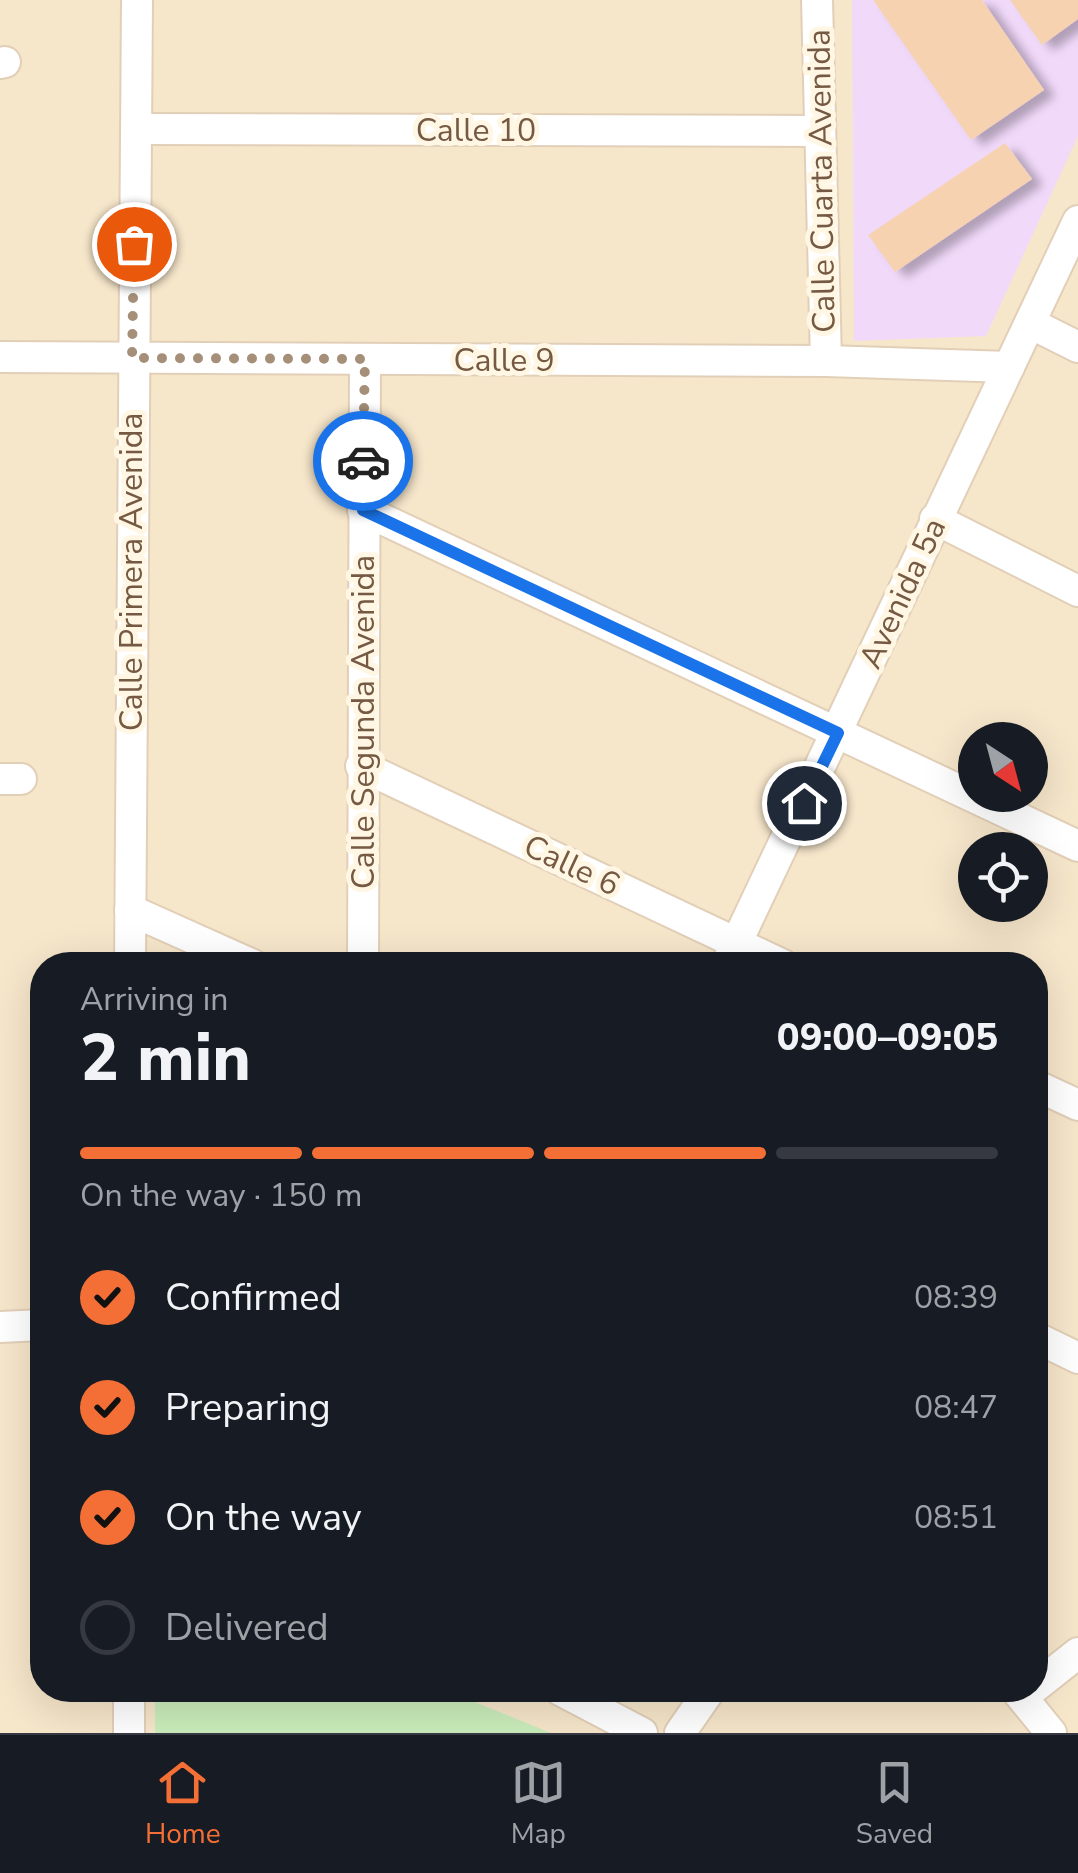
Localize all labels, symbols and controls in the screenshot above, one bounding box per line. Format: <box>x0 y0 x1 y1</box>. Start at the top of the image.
street label: Calle Cuarta Avenida <box>797 29 846 333</box>
street label: Calle 10 <box>416 109 536 152</box>
pin <box>92 202 177 287</box>
icon: bag <box>107 217 162 272</box>
street label: Calle 9 <box>453 339 555 382</box>
courier <box>313 411 413 511</box>
street label: Calle Primera Avenida <box>110 413 153 731</box>
icon: car <box>336 434 391 489</box>
street label: Avenida 5a <box>849 511 956 675</box>
street label: Calle Segunda Avenida <box>342 555 385 889</box>
north arrow <box>958 722 1048 812</box>
map controls <box>958 722 1048 922</box>
pin <box>762 761 847 846</box>
icon: home <box>777 776 832 831</box>
street label: Calle 6 <box>517 825 627 906</box>
button: locate <box>958 832 1048 922</box>
text: Arriving in <box>80 978 228 1021</box>
text: 09:00–09:05 <box>777 1012 998 1063</box>
text: 2 min <box>80 1014 251 1103</box>
text: On the way · 150 m <box>80 1174 362 1217</box>
icon: check <box>80 1270 135 1325</box>
text: Confirmed <box>165 1272 342 1323</box>
text: 08:39 <box>914 1276 998 1319</box>
icon: check <box>80 1380 135 1435</box>
text: Preparing <box>165 1382 331 1433</box>
text: 08:47 <box>914 1386 998 1429</box>
icon: check <box>80 1490 135 1545</box>
text: On the way <box>165 1492 361 1543</box>
text: 08:51 <box>914 1496 998 1539</box>
text: Delivered <box>165 1602 329 1653</box>
tab: Home <box>145 1755 221 1853</box>
tab: Map <box>511 1755 566 1853</box>
tab: Saved <box>856 1755 933 1853</box>

